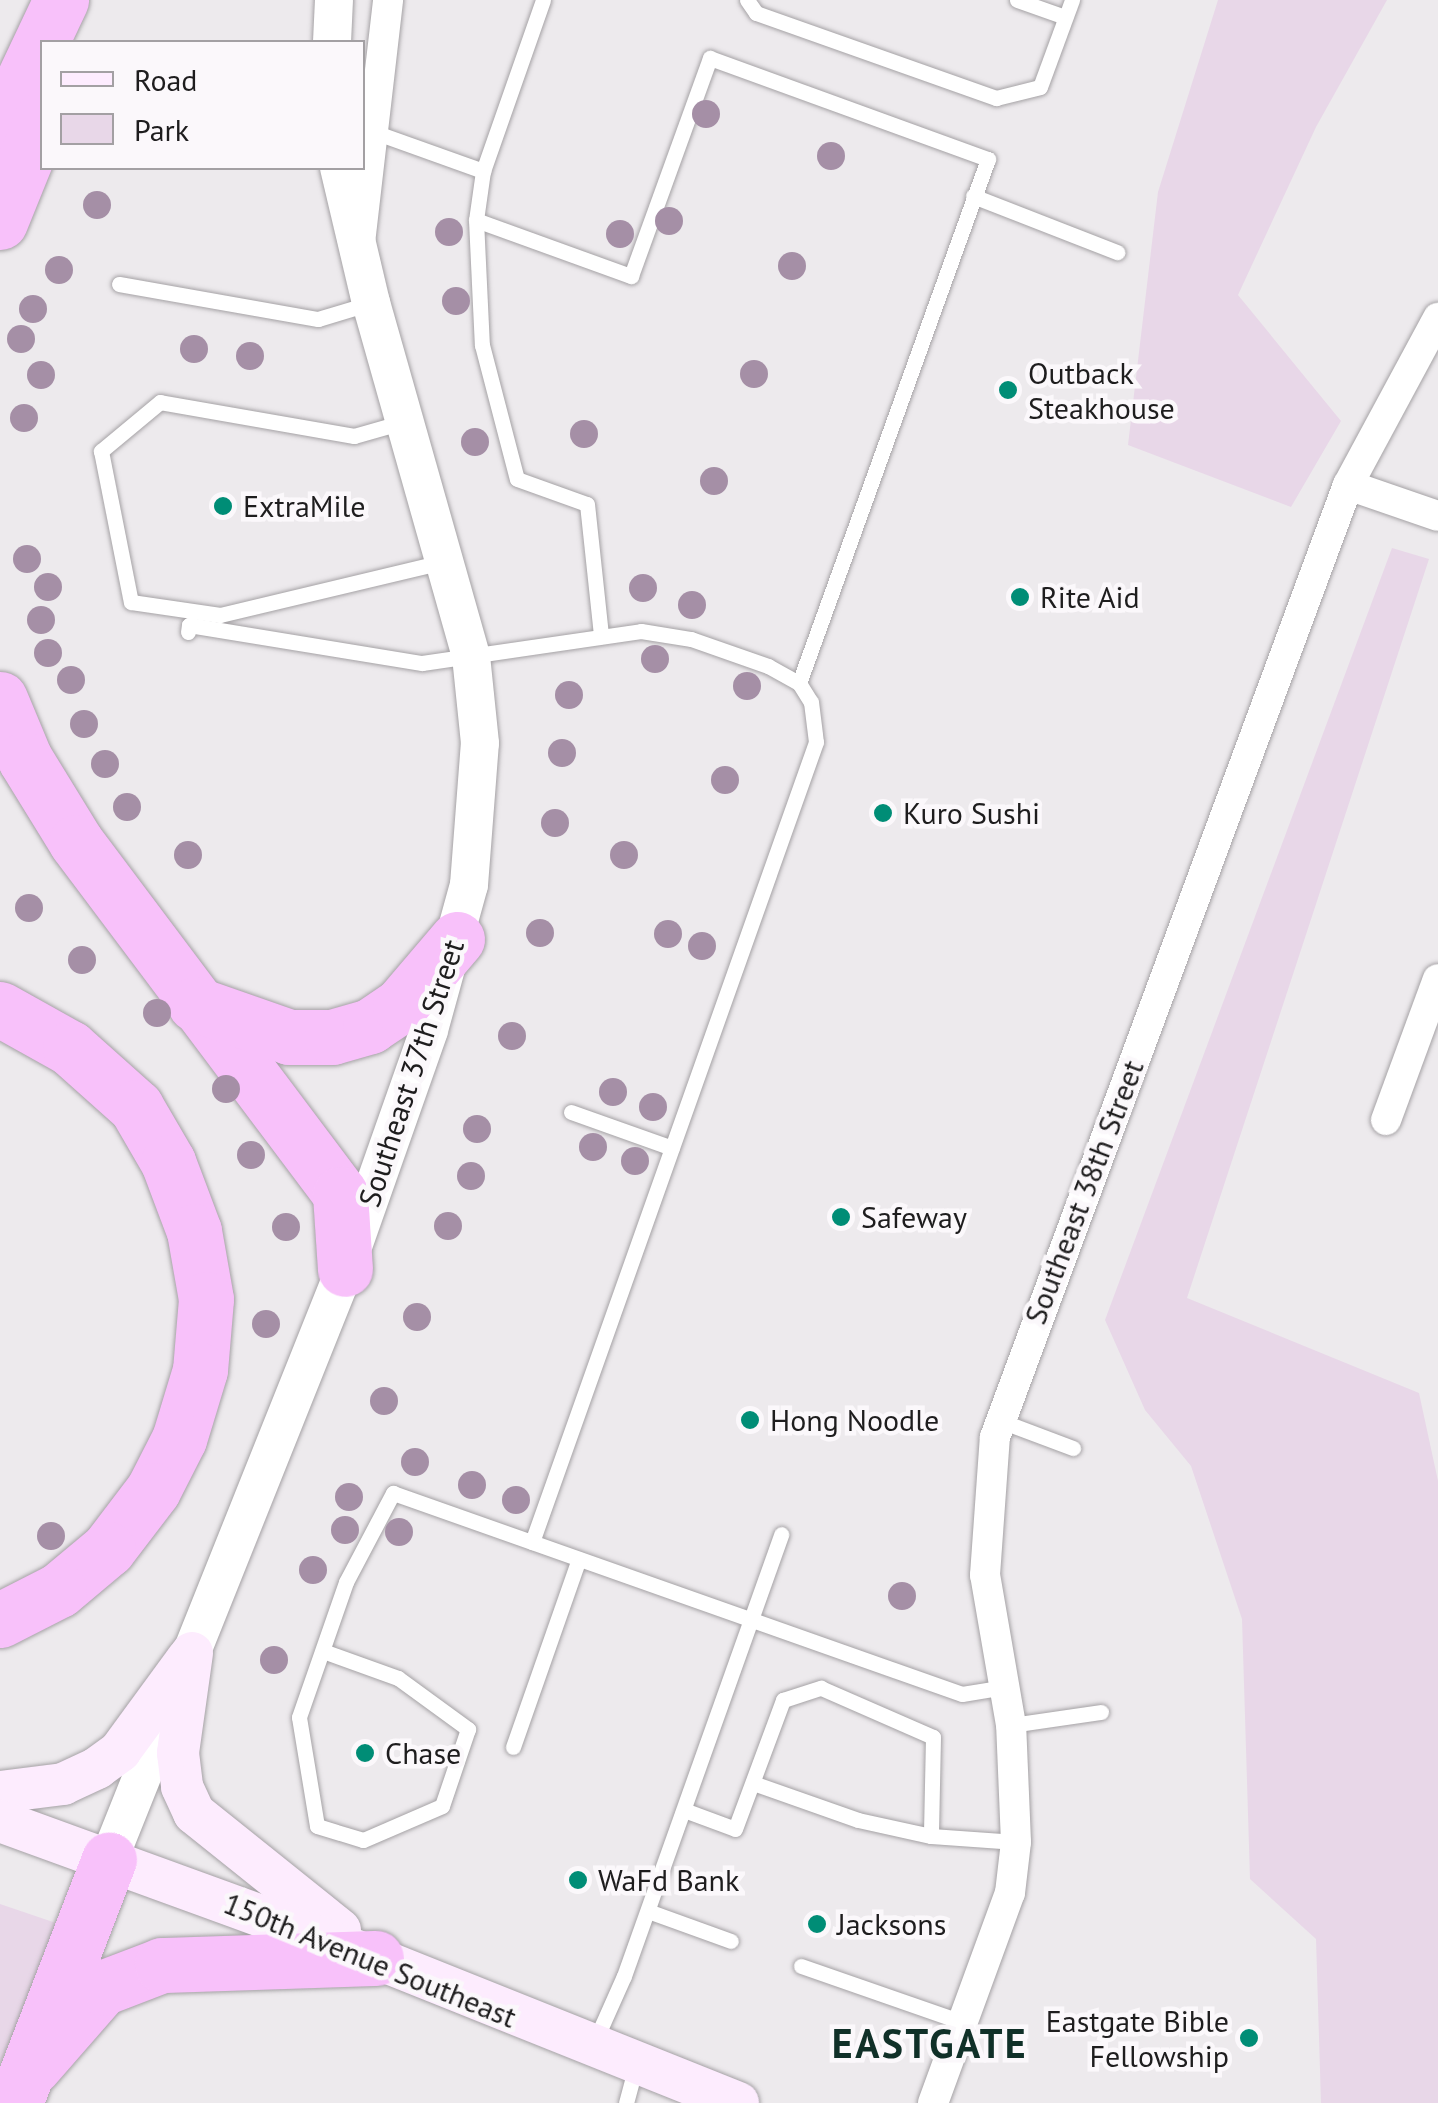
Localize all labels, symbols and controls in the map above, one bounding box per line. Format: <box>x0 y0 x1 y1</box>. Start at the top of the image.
legend <box>40 40 365 170</box>
text: Road <box>134 60 198 99</box>
text: Park <box>134 110 189 149</box>
place label: Outback Steakhouse <box>1028 355 1175 426</box>
marker: Outback Steakhouse <box>997 379 1019 401</box>
place label: ExtraMile <box>243 488 366 524</box>
marker: ExtraMile <box>212 495 234 517</box>
place label: Rite Aid <box>1040 579 1141 615</box>
marker: Rite Aid <box>1009 586 1031 608</box>
place label: Kuro Sushi <box>903 795 1040 831</box>
marker: Kuro Sushi <box>872 802 894 824</box>
street label: Southeast 37th Street <box>351 935 471 1211</box>
street label: Southeast 38th Street <box>1017 1055 1151 1329</box>
place label: Safeway <box>861 1199 967 1235</box>
marker: Safeway <box>830 1206 852 1228</box>
place label: Hong Noodle <box>770 1402 939 1438</box>
marker: Hong Noodle <box>739 1409 761 1431</box>
place label: Chase <box>385 1735 461 1771</box>
marker: Chase <box>354 1742 376 1764</box>
place label: WaFd Bank <box>598 1862 739 1898</box>
marker: WaFd Bank <box>567 1869 589 1891</box>
street label: 150th Avenue Southeast <box>218 1885 522 2035</box>
place label: Jacksons <box>837 1906 946 1942</box>
marker: Jacksons <box>806 1913 828 1935</box>
place label: Eastgate Bible Fellowship <box>1046 2003 1229 2074</box>
district label: EASTGATE <box>832 2019 1028 2067</box>
marker: Eastgate Bible Fellowship <box>1238 2027 1260 2049</box>

